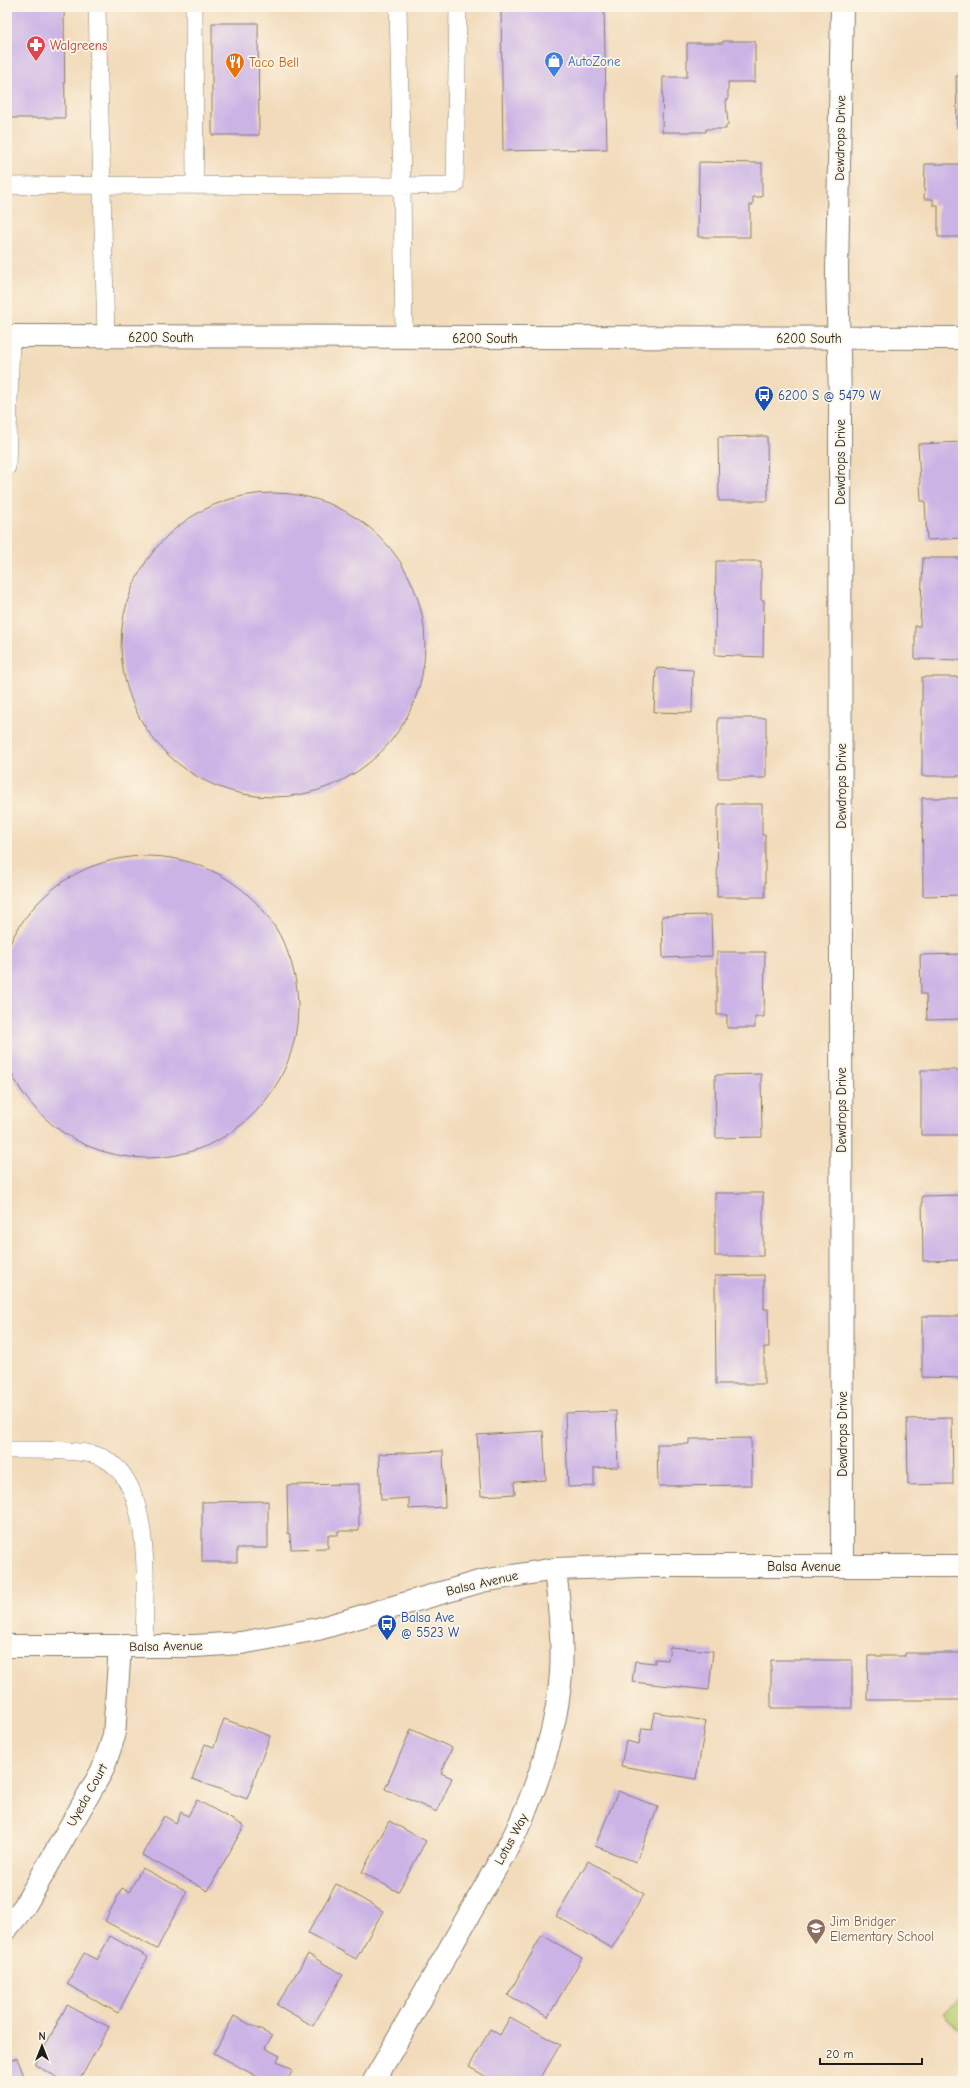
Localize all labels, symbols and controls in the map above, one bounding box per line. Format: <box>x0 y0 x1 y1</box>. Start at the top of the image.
pharmacy icon: Walgreens <box>25 34 47 62</box>
place label: Walgreens <box>50 38 107 53</box>
shop icon: AutoZone <box>543 50 565 78</box>
restaurant icon: Taco Bell <box>224 51 246 79</box>
place label: AutoZone <box>568 54 621 69</box>
place label: Taco Bell <box>249 55 299 70</box>
street label: Dewdrops Drive <box>832 95 848 181</box>
street label: 6200 South <box>128 330 194 345</box>
street label: 6200 South <box>452 331 518 346</box>
street label: 6200 South <box>776 331 842 346</box>
bus stop icon: 6200 S @ 5479 W <box>753 384 775 412</box>
place label: 6200 S @ 5479 W <box>778 388 881 403</box>
street label: Dewdrops Drive <box>833 419 848 505</box>
street label: Dewdrops Drive <box>834 743 849 829</box>
street label: Dewdrops Drive <box>834 1067 849 1153</box>
street label: Dewdrops Drive <box>835 1391 850 1477</box>
street label: Balsa Avenue <box>767 1559 841 1574</box>
street label: Balsa Avenue <box>444 1567 520 1599</box>
place label: Balsa Ave @ 5523 W <box>401 1610 460 1640</box>
bus stop icon: Balsa Ave @ 5523 W <box>376 1613 398 1641</box>
street label: Balsa Avenue <box>129 1638 203 1654</box>
street label: Uyeda Court <box>64 1760 111 1829</box>
street label: Lotus Way <box>491 1811 531 1867</box>
place label: Jim Bridger Elementary School <box>830 1914 934 1944</box>
school or university icon: Jim Bridger Elementary School <box>805 1917 827 1945</box>
north arrow <box>22 2026 62 2066</box>
text: N <box>38 2030 46 2043</box>
scale bar <box>820 2040 922 2066</box>
text: 20 m <box>826 2047 854 2061</box>

